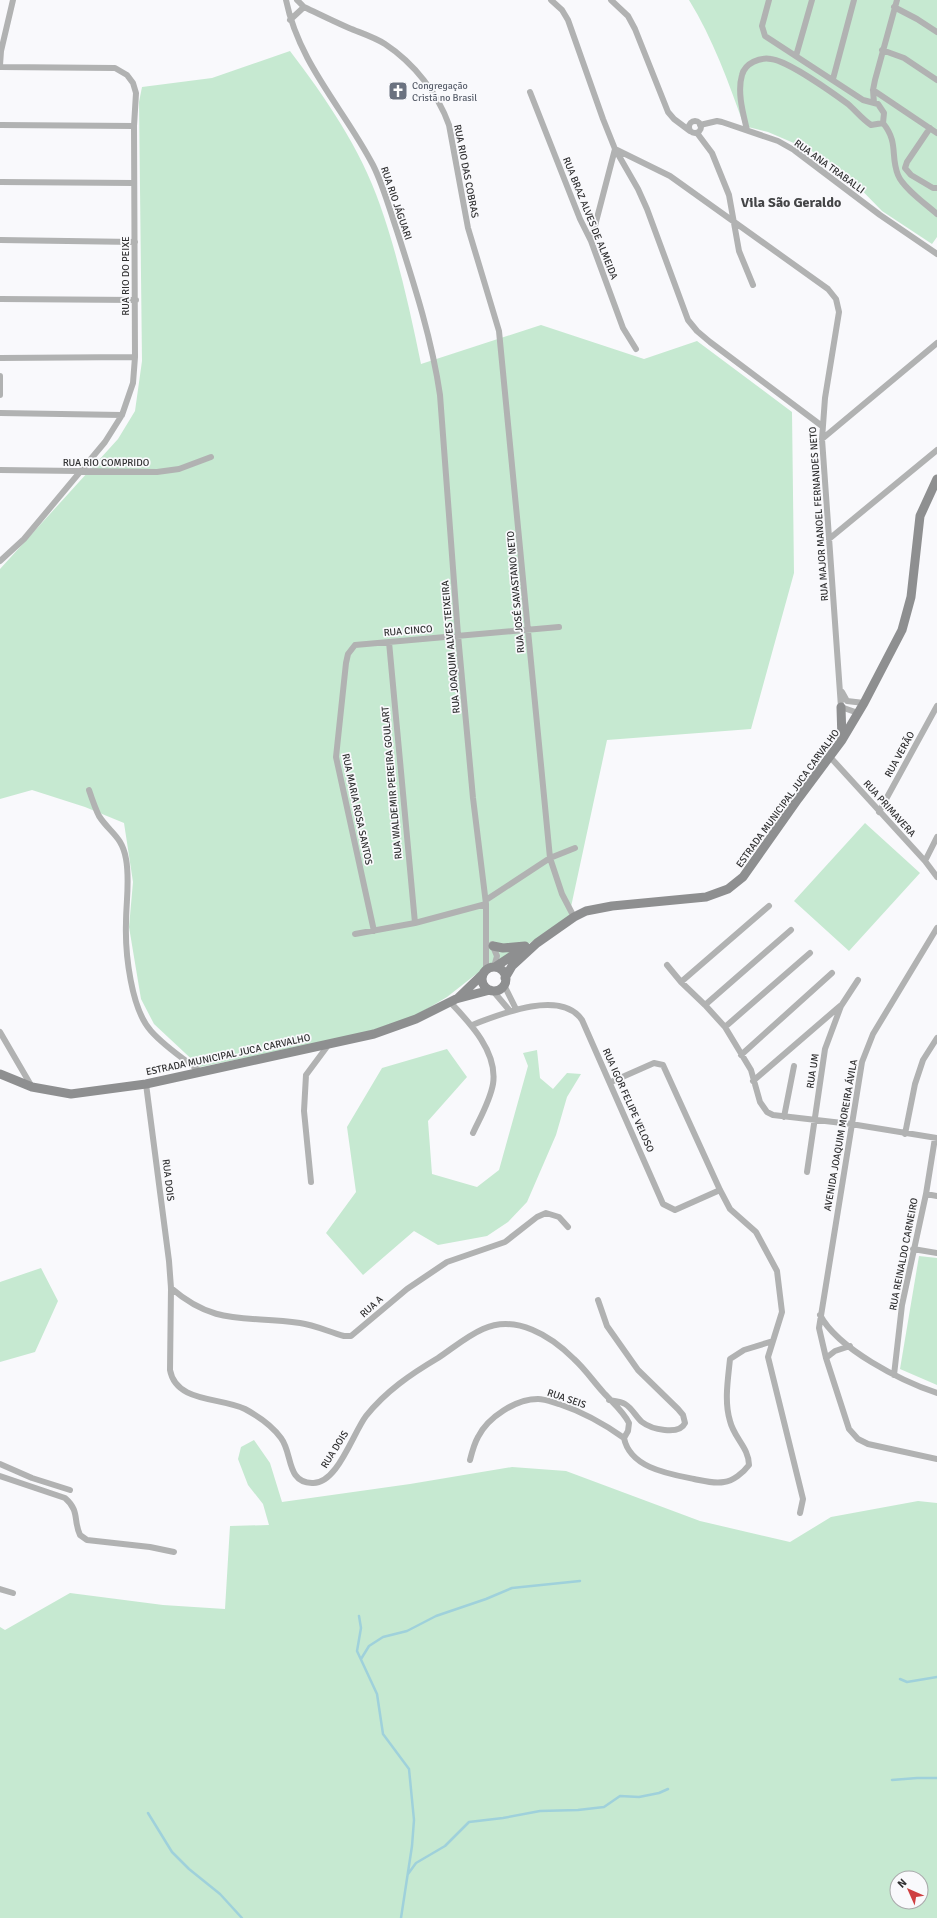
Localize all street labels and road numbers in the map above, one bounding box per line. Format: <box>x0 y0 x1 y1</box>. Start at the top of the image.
street label: RUA RIO DAS COBRAS <box>451 123 481 219</box>
street label: RUA ANA TRABALLI <box>792 137 867 196</box>
street label: RUA BRAZ ALVES DE ALMEIDA <box>560 155 620 281</box>
street label: RUA RIO JÁGUARI <box>378 165 415 242</box>
street label: RUA RIO DO PEIXE <box>120 236 132 316</box>
street label: RUA MAJOR MANOEL FERNANDES NETO <box>807 426 831 602</box>
street label: RUA RIO COMPRIDO <box>63 457 150 469</box>
street label: RUA JOSÉ SAVASTANO NETO <box>504 530 527 654</box>
street label: RUA JOAQUIM ALVES TEIXEIRA <box>439 580 463 714</box>
street label: RUA CINCO <box>383 623 433 639</box>
street label: RUA WALDEMIR PEREIRA GOULART <box>379 706 405 860</box>
street label: ESTRADA MUNICIPAL JUCA CARVALHO <box>734 727 842 870</box>
street label: RUA VERÃO <box>882 729 918 780</box>
street label: RUA MARIA ROSA SANTOS <box>339 752 375 866</box>
street label: RUA PRIMAVERA <box>861 778 918 840</box>
street label: ESTRADA MUNICIPAL JUCA CARVALHO <box>145 1032 312 1078</box>
street label: RUA IGOR FELIPE VELOSO <box>600 1047 657 1155</box>
street label: RUA UM <box>804 1053 822 1090</box>
street label: AVENIDA JOAQUIM MOREIRA ÁVILA <box>821 1058 860 1212</box>
street label: RUA DOIS <box>159 1158 177 1202</box>
street label: RUA REINALDO CARNEIRO <box>887 1196 921 1312</box>
street label: RUA A <box>358 1293 386 1320</box>
street label: RUA SEIS <box>546 1387 588 1411</box>
street label: RUA DOIS <box>319 1428 351 1471</box>

